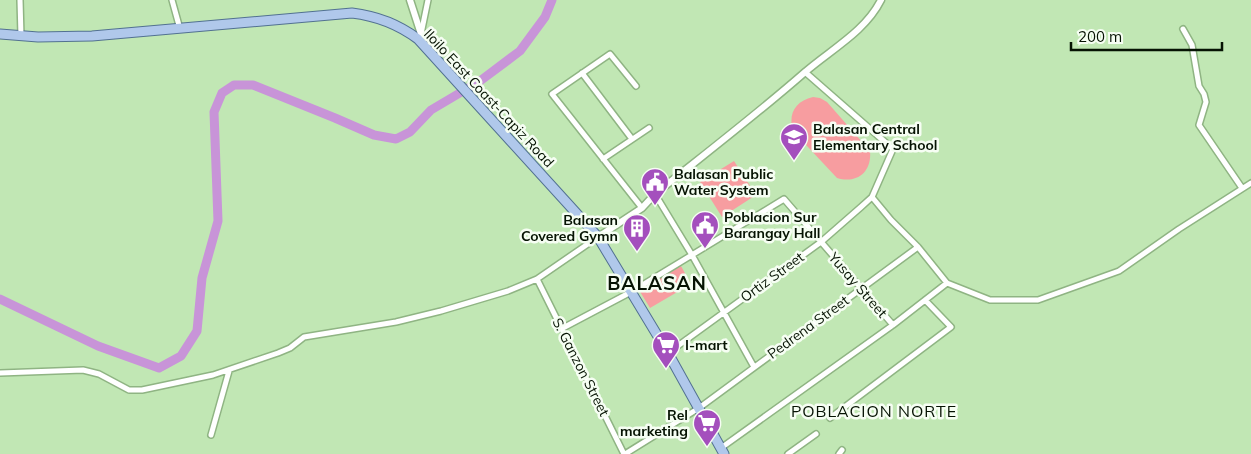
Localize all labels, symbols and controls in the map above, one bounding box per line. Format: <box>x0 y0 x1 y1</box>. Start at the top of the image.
scale bar <box>1071 20 1222 52</box>
street label: Iloilo East Coast-Capiz Road <box>420 25 558 171</box>
text: 200 m <box>1078 27 1122 46</box>
place label: Balasan Central Elementary School <box>813 120 937 154</box>
school or university icon: Balasan Central Elementary School <box>779 122 809 161</box>
place label: Balasan Public Water System <box>674 165 773 199</box>
public building icon: Balasan Public Water System <box>640 167 670 206</box>
place label: Poblacion Sur Barangay Hall <box>724 208 820 242</box>
public building icon: Poblacion Sur Barangay Hall <box>690 210 720 249</box>
place label: Balasan Covered Gymn <box>521 211 618 245</box>
building icon: Balasan Covered Gymn <box>622 213 652 252</box>
street label: Ortiz Street <box>737 248 807 306</box>
street label: Yusay Street <box>824 248 891 321</box>
district label: BALASAN <box>607 271 707 295</box>
street label: Pedrena Street <box>764 291 852 363</box>
street label: S. Ganzon Street <box>548 315 614 419</box>
supermarket icon: I-mart <box>651 330 681 369</box>
place label: I-mart <box>685 336 728 354</box>
district label: POBLACION NORTE <box>791 401 957 421</box>
place label: Rel marketing <box>620 406 688 440</box>
supermarket icon: Rel marketing <box>692 408 722 447</box>

